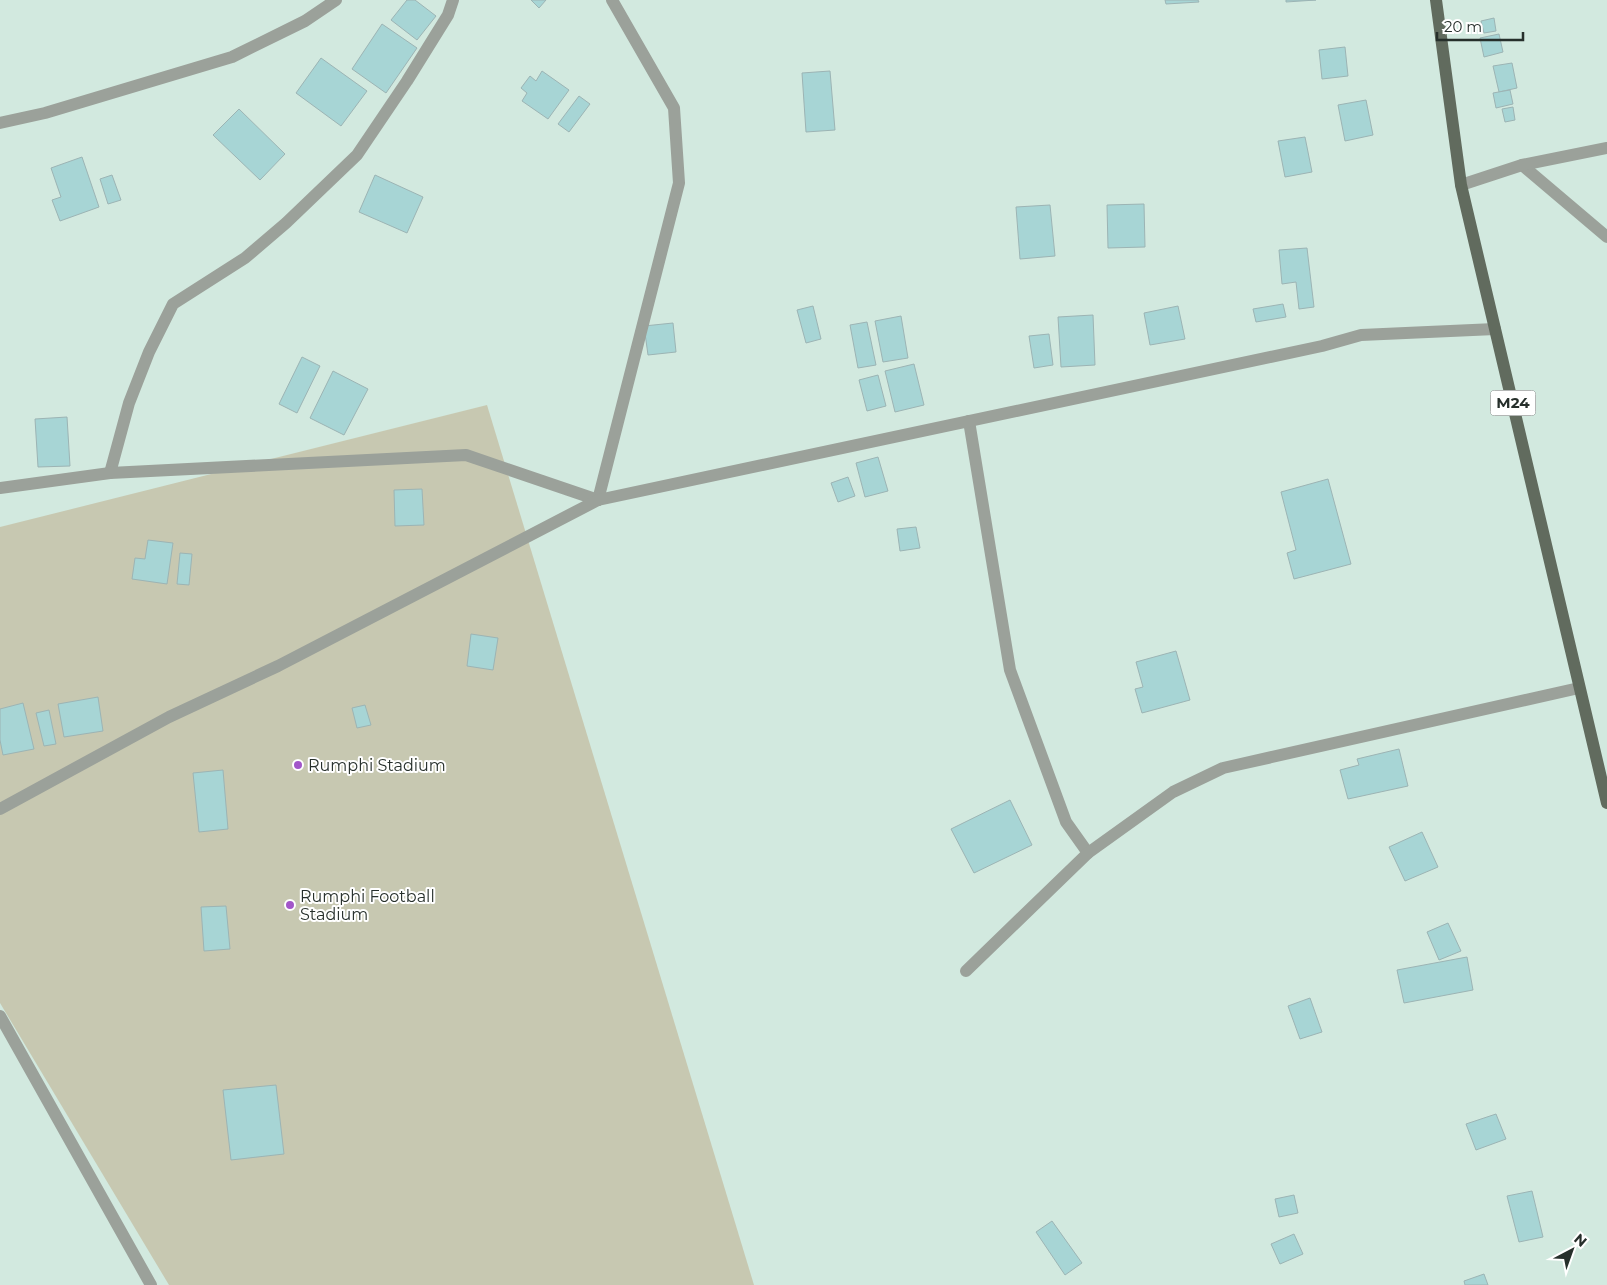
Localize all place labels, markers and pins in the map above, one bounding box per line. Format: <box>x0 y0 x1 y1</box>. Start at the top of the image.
place label: Rumphi Stadium <box>308 756 446 775</box>
marker: Rumphi Stadium <box>292 759 304 771</box>
place label: Rumphi Football Stadium <box>300 887 435 924</box>
marker: Rumphi Football Stadium <box>284 899 296 911</box>

